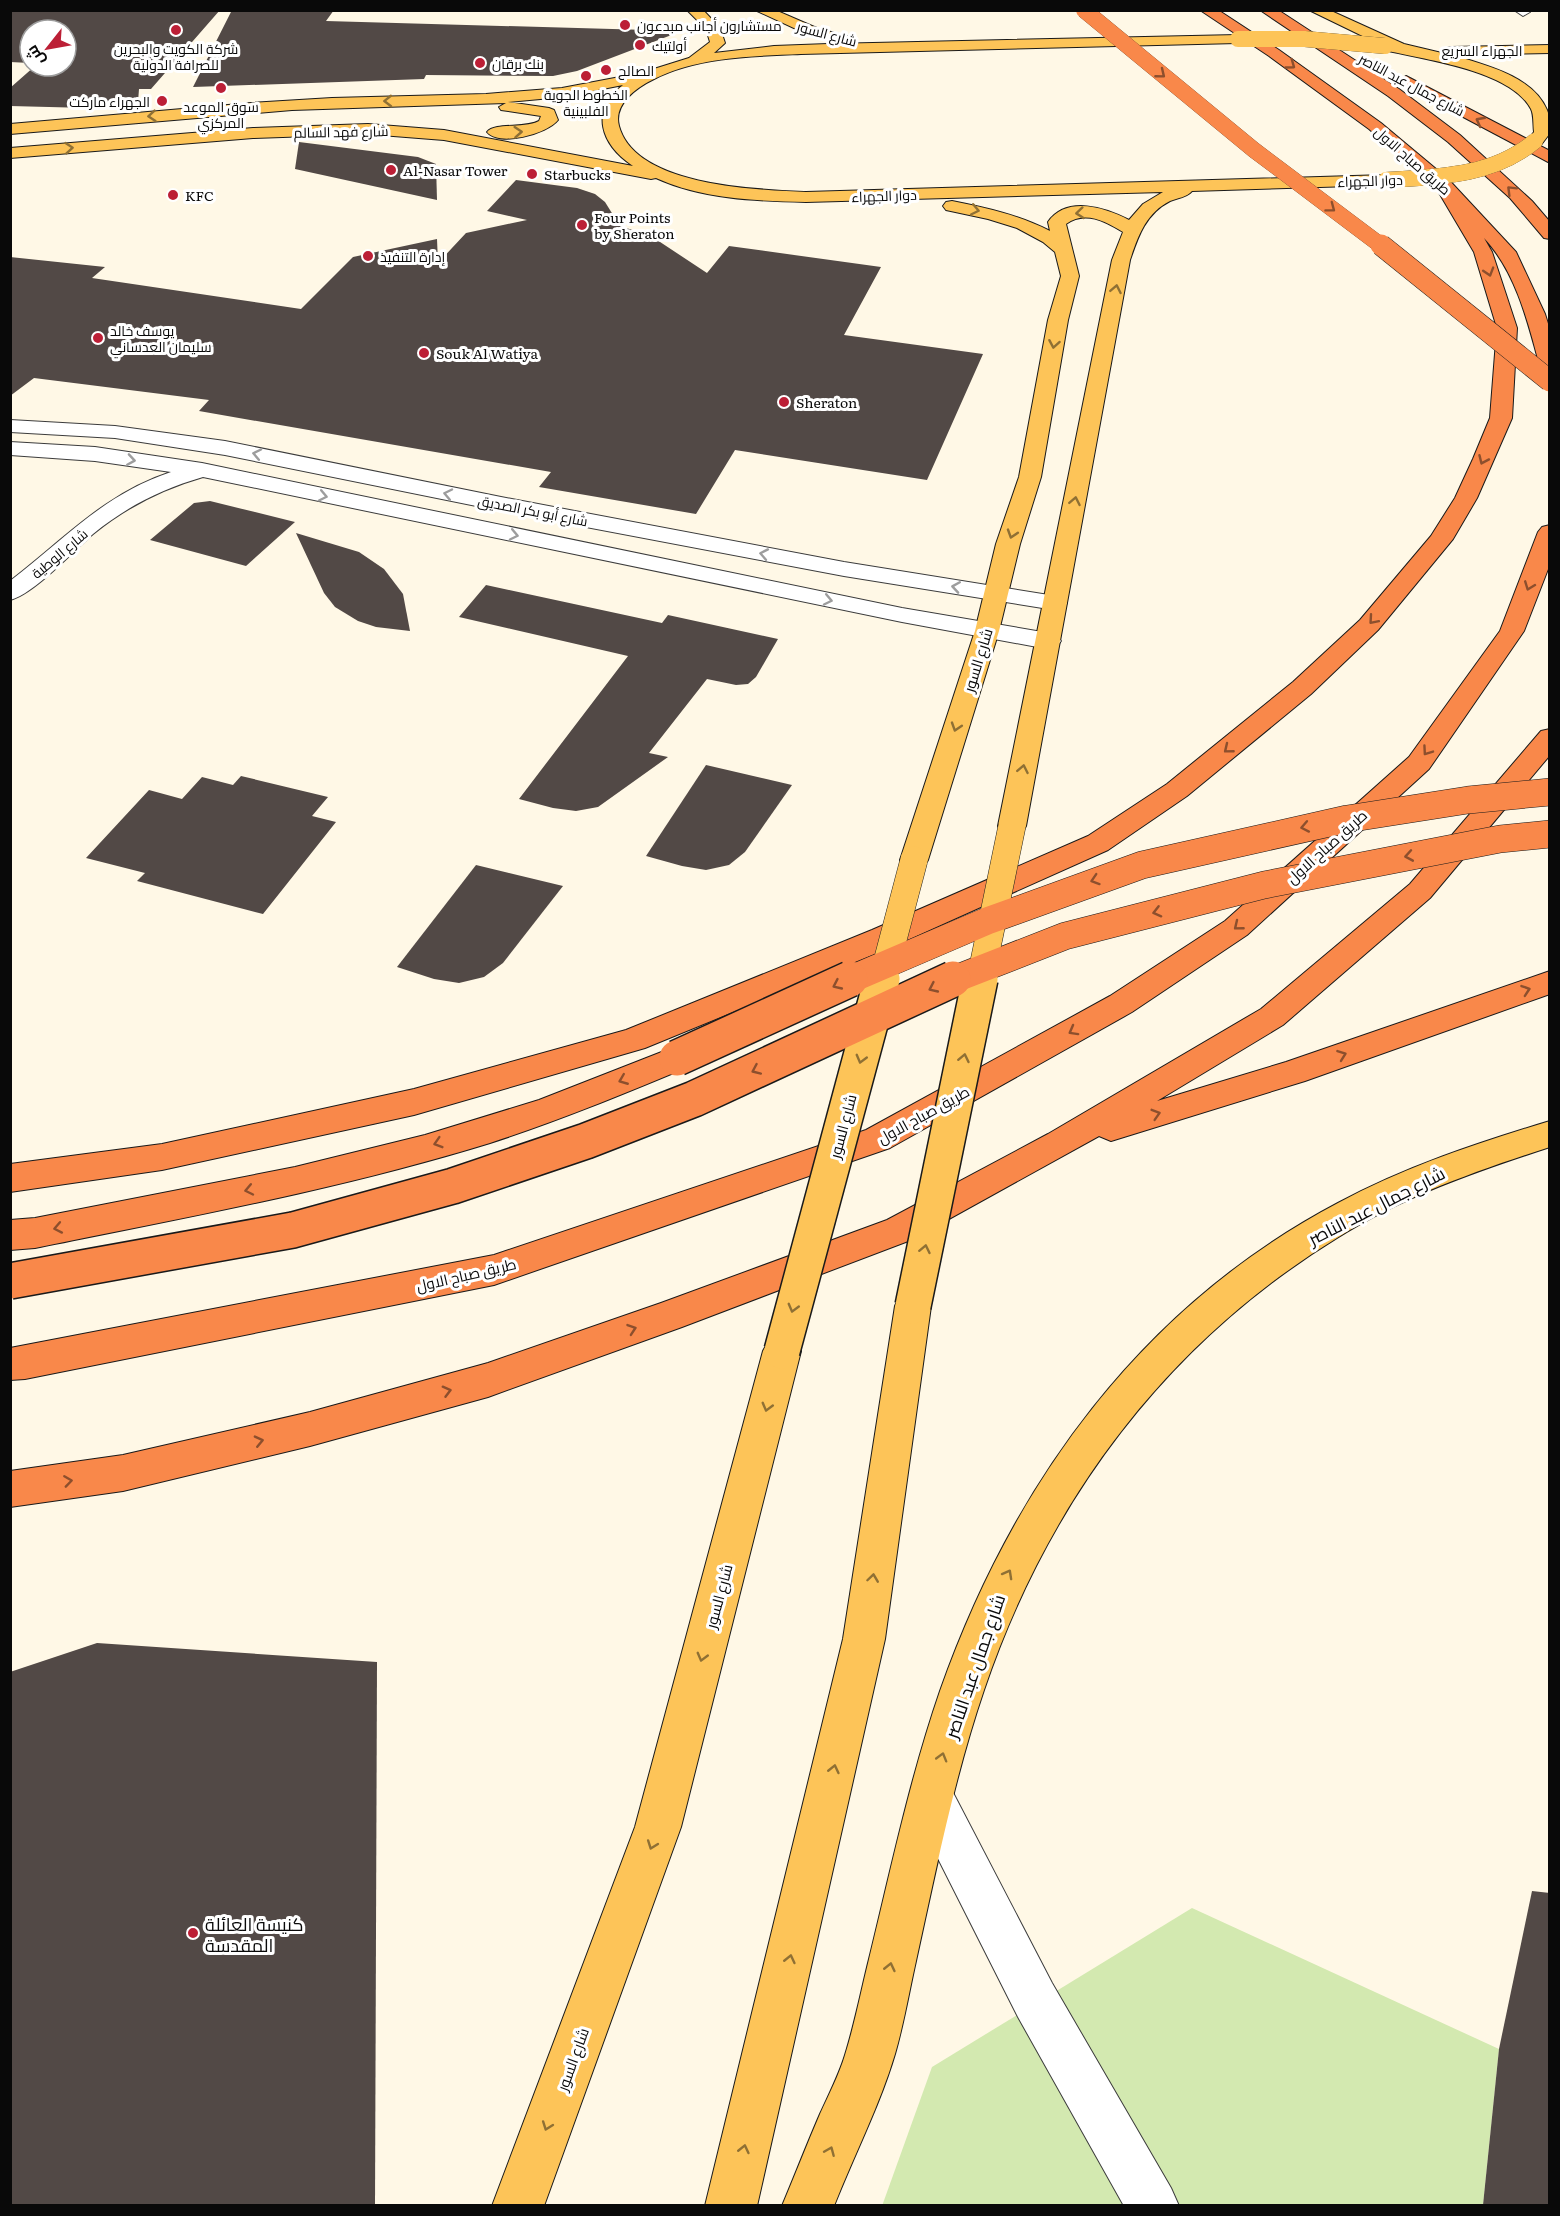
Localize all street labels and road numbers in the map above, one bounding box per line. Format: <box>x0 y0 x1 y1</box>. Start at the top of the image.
street label: شارع السور <box>794 15 859 51</box>
street label: الجهراء السريع <box>1442 40 1523 60</box>
street label: شارع جمال عبد الناصر <box>1355 47 1468 120</box>
street label: شارع فهد السالم <box>293 120 389 143</box>
street label: طريق صباح الاول <box>1371 121 1455 199</box>
street label: دوار الجهراء <box>1337 169 1403 191</box>
street label: دوار الجهراء <box>851 184 917 206</box>
street label: شارع أبو بكر الصديق <box>476 490 590 530</box>
street label: شارع الوطية <box>26 523 92 583</box>
street label: شارع السور <box>956 625 999 696</box>
street label: طريق صباح الاول <box>1280 803 1372 889</box>
street label: طريق صباح الاول <box>873 1079 974 1150</box>
street label: شارع السور <box>822 1091 863 1162</box>
street label: شارع جمال عبد الناصر <box>1302 1159 1449 1252</box>
street label: طريق صباح الاول <box>414 1251 518 1298</box>
street label: شارع السور <box>698 1561 739 1632</box>
street label: شارع جمال عبد الناصر <box>936 1590 1011 1743</box>
street label: شارع السور <box>550 2024 595 2095</box>

